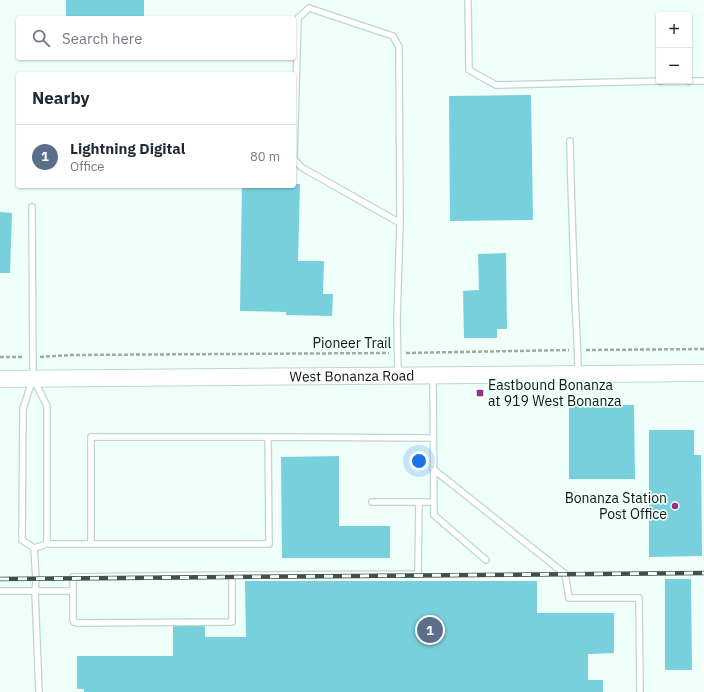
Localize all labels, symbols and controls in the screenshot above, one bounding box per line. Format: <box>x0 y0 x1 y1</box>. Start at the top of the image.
map controls <box>656 12 692 84</box>
button: + <box>656 12 692 48</box>
search box <box>16 16 296 60</box>
icon: search <box>30 27 52 49</box>
text: Search here <box>62 29 142 48</box>
button: − <box>656 48 692 84</box>
text: Nearby <box>32 87 90 109</box>
text: Lightning Digital <box>70 139 185 158</box>
text: 1 <box>41 148 49 165</box>
text: 80 m <box>250 148 280 165</box>
text: Office <box>70 158 104 175</box>
street label: Pioneer Trail <box>313 334 392 352</box>
street label: West Bonanza Road <box>290 366 414 386</box>
place label: Eastbound Bonanza at 919 West Bonanza <box>488 376 622 410</box>
marker: Eastbound Bonanza at 919 West Bonanza <box>475 388 485 398</box>
your location <box>409 451 429 471</box>
place label: Bonanza Station Post Office <box>565 489 667 523</box>
marker: Bonanza Station Post Office <box>670 501 680 511</box>
pin: 1 <box>417 615 443 645</box>

